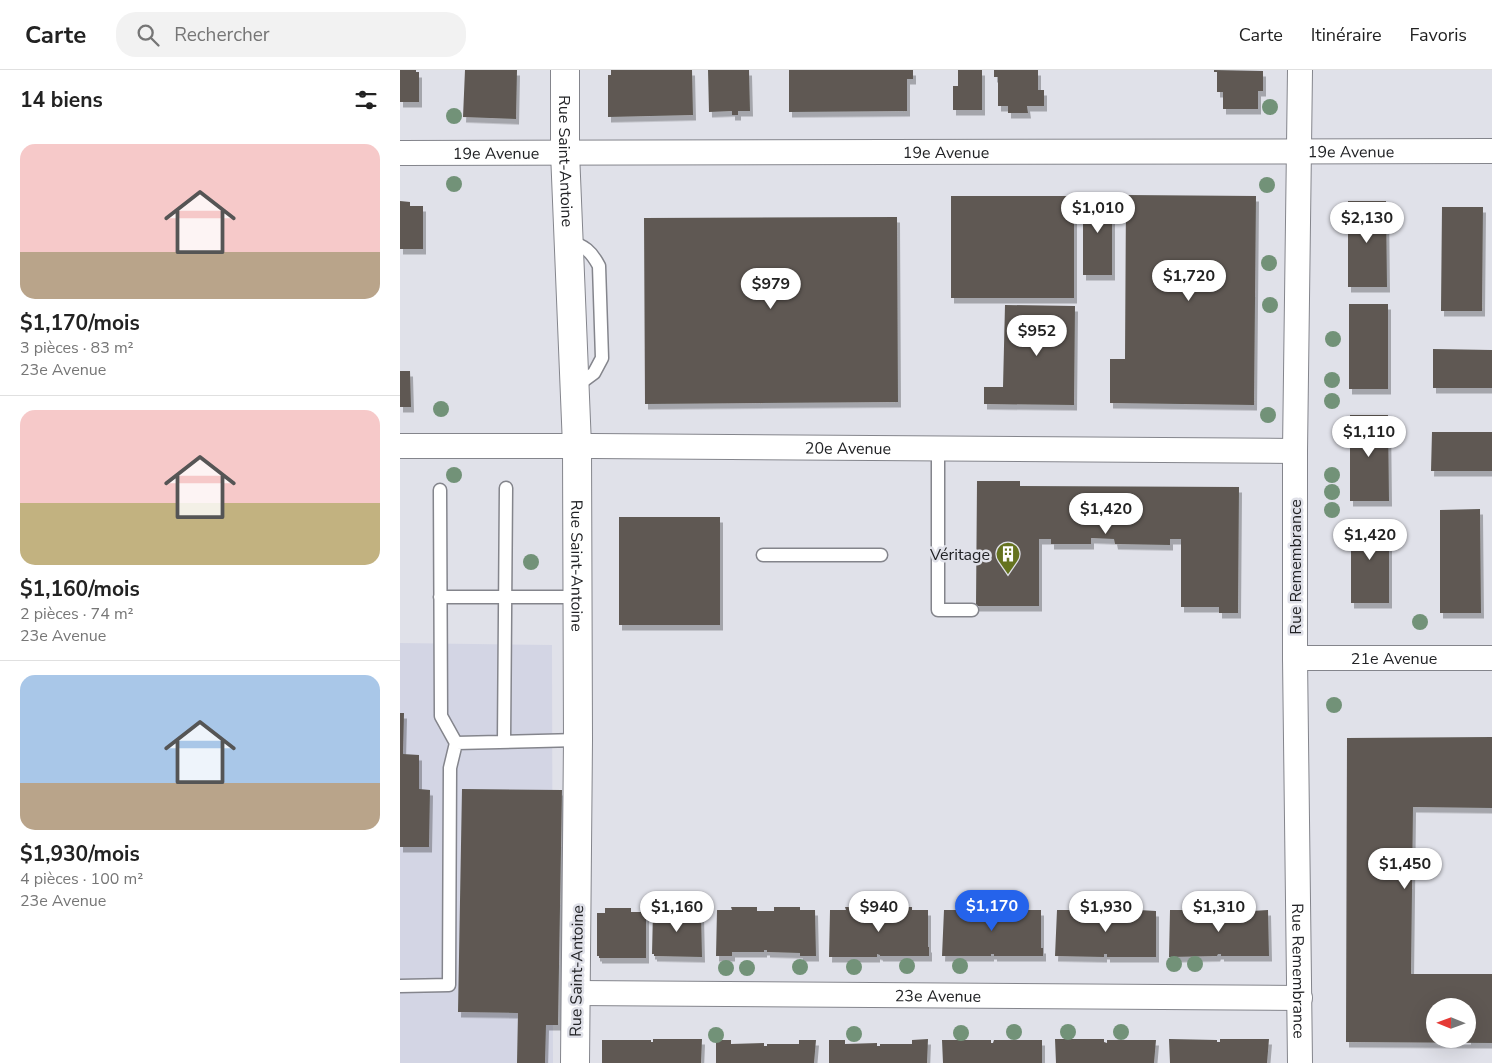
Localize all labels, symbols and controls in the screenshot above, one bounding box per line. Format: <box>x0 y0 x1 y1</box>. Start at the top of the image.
search box <box>116 12 466 57</box>
text: Carte <box>25 19 86 51</box>
icon: search <box>134 21 162 49</box>
text: Rechercher <box>174 22 270 48</box>
text: Carte <box>1239 23 1283 47</box>
text: Itinéraire <box>1311 23 1382 47</box>
text: Favoris <box>1410 23 1467 47</box>
text: 14 biens <box>20 86 103 114</box>
icon: filters <box>352 86 380 114</box>
street label: Rue Saint-Antoine <box>553 95 578 227</box>
street label: 19e Avenue <box>1308 141 1394 163</box>
street label: 19e Avenue <box>903 142 989 164</box>
street label: 19e Avenue <box>453 143 539 165</box>
icon: home <box>155 177 245 267</box>
pin: $1,010 <box>1057 191 1139 234</box>
text: $1,010 <box>1072 197 1124 219</box>
pin: $2,130 <box>1326 202 1408 244</box>
text: $2,130 <box>1341 207 1393 229</box>
pin: $1,720 <box>1148 260 1230 302</box>
text: $1,720 <box>1163 265 1215 287</box>
pin: $979 <box>741 268 801 310</box>
text: $979 <box>752 273 790 295</box>
text: $1,170/mois <box>20 309 140 337</box>
pin: $952 <box>1007 314 1067 357</box>
text: $952 <box>1018 320 1056 342</box>
text: 3 pièces · 83 m² <box>20 337 134 359</box>
text: 23e Avenue <box>20 359 106 381</box>
pin: $1,110 <box>1328 416 1410 458</box>
text: $1,110 <box>1343 421 1395 443</box>
street label: 20e Avenue <box>805 438 891 460</box>
icon: home <box>155 442 245 532</box>
pin: $1,420 <box>1065 492 1147 535</box>
text: $1,420 <box>1080 498 1132 520</box>
street label: Rue Remembrance <box>1285 499 1307 635</box>
street label: Rue Saint-Antoine <box>565 500 588 632</box>
pin: $1,420 <box>1329 518 1411 561</box>
text: $1,420 <box>1344 524 1396 546</box>
building icon: Véritage <box>995 541 1021 575</box>
place label: Véritage <box>929 544 990 566</box>
text: $1,160/mois <box>20 575 140 603</box>
text: 2 pièces · 74 m² <box>20 603 134 625</box>
text: 23e Avenue <box>20 625 106 647</box>
street label: 21e Avenue <box>1351 648 1437 670</box>
icon: home <box>155 707 245 797</box>
text: $1,930/mois <box>20 840 140 868</box>
pin: $1,450 <box>1364 848 1446 890</box>
text: $1,450 <box>1379 853 1431 875</box>
text: 4 pièces · 100 m² <box>20 868 143 890</box>
text: 23e Avenue <box>20 890 106 912</box>
pin: $1,160 <box>636 890 718 933</box>
pin: $940 <box>849 890 909 933</box>
pin: $1,170 <box>951 890 1033 932</box>
pin: $1,930 <box>1065 890 1147 933</box>
pin: $1,310 <box>1178 890 1260 933</box>
text: $1,170 <box>966 895 1018 917</box>
text: $1,160 <box>651 896 703 918</box>
text: $940 <box>860 896 898 918</box>
text: $1,930 <box>1080 896 1132 918</box>
text: $1,310 <box>1193 896 1245 918</box>
street label: Rue Remembrance <box>1286 903 1310 1039</box>
street label: Rue Saint-Antoine <box>565 905 589 1037</box>
street label: 23e Avenue <box>895 985 981 1008</box>
north arrow <box>1426 998 1476 1048</box>
map controls <box>1426 998 1476 1048</box>

